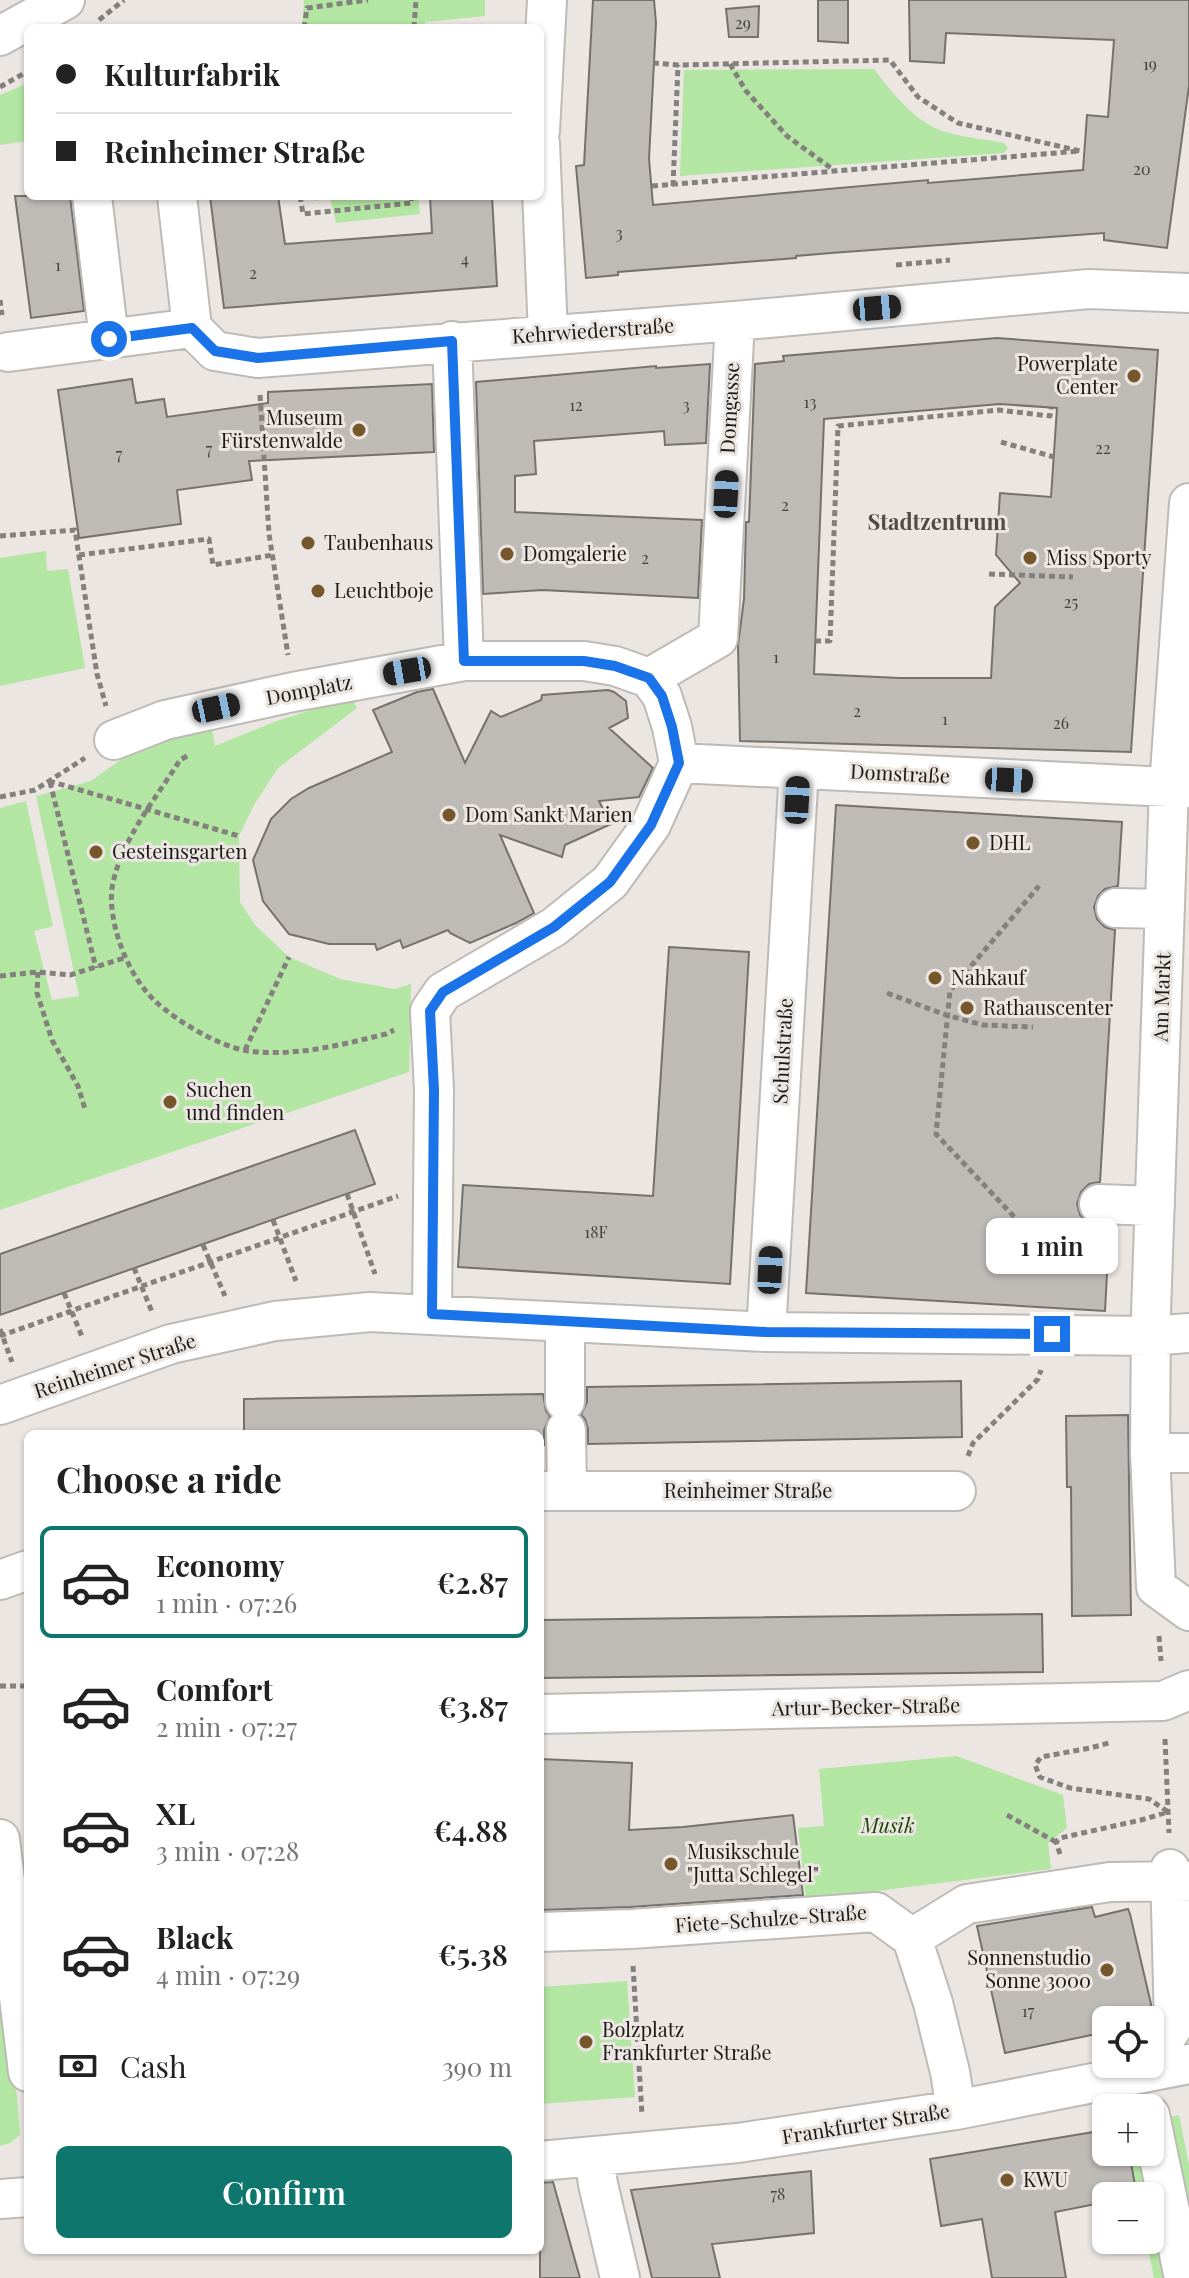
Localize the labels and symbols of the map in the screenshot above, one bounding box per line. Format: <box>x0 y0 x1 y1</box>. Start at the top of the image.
house number: 29 <box>735 12 751 33</box>
house number: 19 <box>1143 53 1157 74</box>
house number: 20 <box>1133 158 1151 179</box>
house number: 3 <box>615 222 623 243</box>
house number: 4 <box>461 248 469 269</box>
house number: 1 <box>55 254 61 275</box>
house number: 2 <box>249 262 257 283</box>
car <box>852 294 902 322</box>
street label: Kehrwiederstraße <box>511 310 675 349</box>
route start <box>91 321 127 357</box>
place label: Powerplate Center <box>1017 349 1118 399</box>
street label: Domgasse <box>713 362 744 454</box>
marker: Powerplate Center <box>1125 367 1143 385</box>
house number: 13 <box>804 391 816 412</box>
house number: 12 <box>569 394 583 415</box>
house number: 3 <box>682 394 690 415</box>
place label: Museum Fürstenwalde <box>221 403 343 453</box>
marker: Museum Fürstenwalde <box>350 421 368 439</box>
house number: 22 <box>1095 437 1111 458</box>
house number: 7 <box>206 438 213 459</box>
house number: 7 <box>116 443 123 464</box>
car <box>713 469 739 519</box>
house number: 2 <box>781 494 789 515</box>
district label: Stadtzentrum <box>867 506 1007 536</box>
place label: Taubenhaus <box>324 528 433 555</box>
marker: Taubenhaus <box>299 534 317 552</box>
place label: Domgalerie <box>523 539 627 566</box>
place label: Miss Sporty <box>1046 543 1152 570</box>
marker: Domgalerie <box>498 545 516 563</box>
house number: 2 <box>641 547 649 568</box>
marker: Miss Sporty <box>1021 549 1039 567</box>
place label: Leuchtboje <box>334 576 434 603</box>
marker: Leuchtboje <box>309 582 327 600</box>
house number: 25 <box>1064 591 1078 612</box>
house number: 1 <box>773 646 779 667</box>
car <box>381 655 433 687</box>
street label: Domplatz <box>263 667 354 710</box>
car <box>190 691 242 725</box>
house number: 2 <box>853 700 861 721</box>
house number: 1 <box>942 708 948 729</box>
house number: 26 <box>1053 712 1069 733</box>
street label: Domstraße <box>850 756 951 789</box>
car <box>984 767 1034 793</box>
car <box>784 775 810 825</box>
place label: Dom Sankt Marien <box>465 800 633 827</box>
marker: Dom Sankt Marien <box>440 806 458 824</box>
place label: DHL <box>989 828 1030 855</box>
marker: DHL <box>964 834 982 852</box>
place label: Gesteinsgarten <box>112 837 247 864</box>
marker: Gesteinsgarten <box>87 843 105 861</box>
street label: Am Markt <box>1145 951 1176 1043</box>
place label: Nahkauf <box>951 963 1027 990</box>
marker: Nahkauf <box>926 969 944 987</box>
place label: Rathauscenter <box>983 993 1113 1020</box>
street label: Schulstraße <box>765 997 798 1105</box>
marker: Rathauscenter <box>958 999 976 1017</box>
place label: Suchen und finden <box>186 1075 284 1125</box>
marker: Suchen und finden <box>161 1093 179 1111</box>
callout: 1 min <box>986 1218 1118 1274</box>
house number: 18F <box>584 1221 608 1242</box>
car <box>757 1245 783 1295</box>
route end <box>1034 1316 1070 1352</box>
street label: Reinheimer Straße <box>30 1326 199 1403</box>
street label: Reinheimer Straße <box>664 1476 832 1503</box>
street label: Artur-Becker-Straße <box>771 1690 960 1721</box>
park label: Musik <box>860 1811 915 1838</box>
place label: Musikschule "Jutta Schlegel" <box>687 1837 819 1887</box>
marker: Musikschule "Jutta Schlegel" <box>662 1855 680 1873</box>
street label: Fiete-Schulze-Straße <box>674 1897 868 1938</box>
place label: Sonnenstudio Sonne 3000 <box>967 1943 1091 1993</box>
marker: Sonnenstudio Sonne 3000 <box>1098 1961 1116 1979</box>
house number: 17 <box>1022 2000 1035 2021</box>
place label: Bolzplatz Frankfurter Straße <box>602 2015 772 2065</box>
marker: Bolzplatz Frankfurter Straße <box>577 2033 595 2051</box>
street label: Frankfurter Straße <box>780 2096 952 2149</box>
place label: KWU <box>1023 2165 1068 2192</box>
marker: KWU <box>998 2171 1016 2189</box>
house number: 78 <box>771 2183 785 2204</box>

